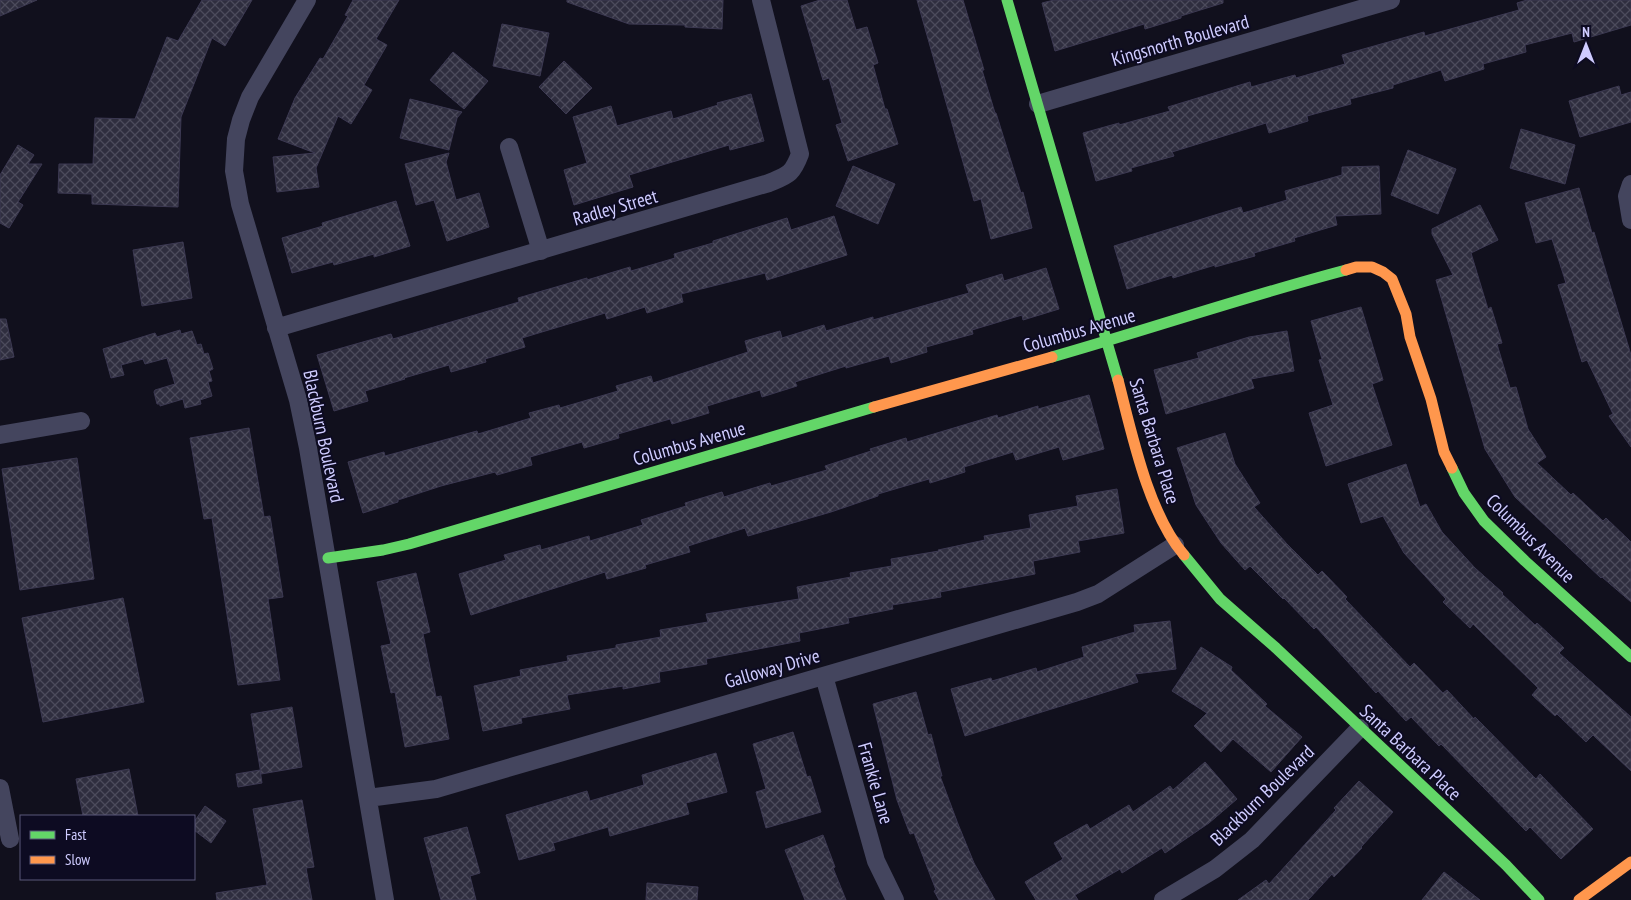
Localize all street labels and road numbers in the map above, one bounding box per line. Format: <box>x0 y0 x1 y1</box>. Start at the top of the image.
street label: Kingsnorth Boulevard <box>1108 9 1252 71</box>
street label: Radley Street <box>570 183 661 231</box>
street label: Columbus Avenue <box>1020 302 1138 358</box>
street label: Blackburn Boulevard <box>298 368 350 504</box>
street label: Santa Barbara Place <box>1124 375 1186 507</box>
street label: Columbus Avenue <box>630 415 748 471</box>
street label: Columbus Avenue <box>1482 489 1581 588</box>
street label: Galloway Drive <box>722 643 822 693</box>
street label: Santa Barbara Place <box>1355 699 1467 805</box>
street label: Frankie Lane <box>853 739 899 827</box>
street label: Blackburn Boulevard <box>1205 739 1319 851</box>

